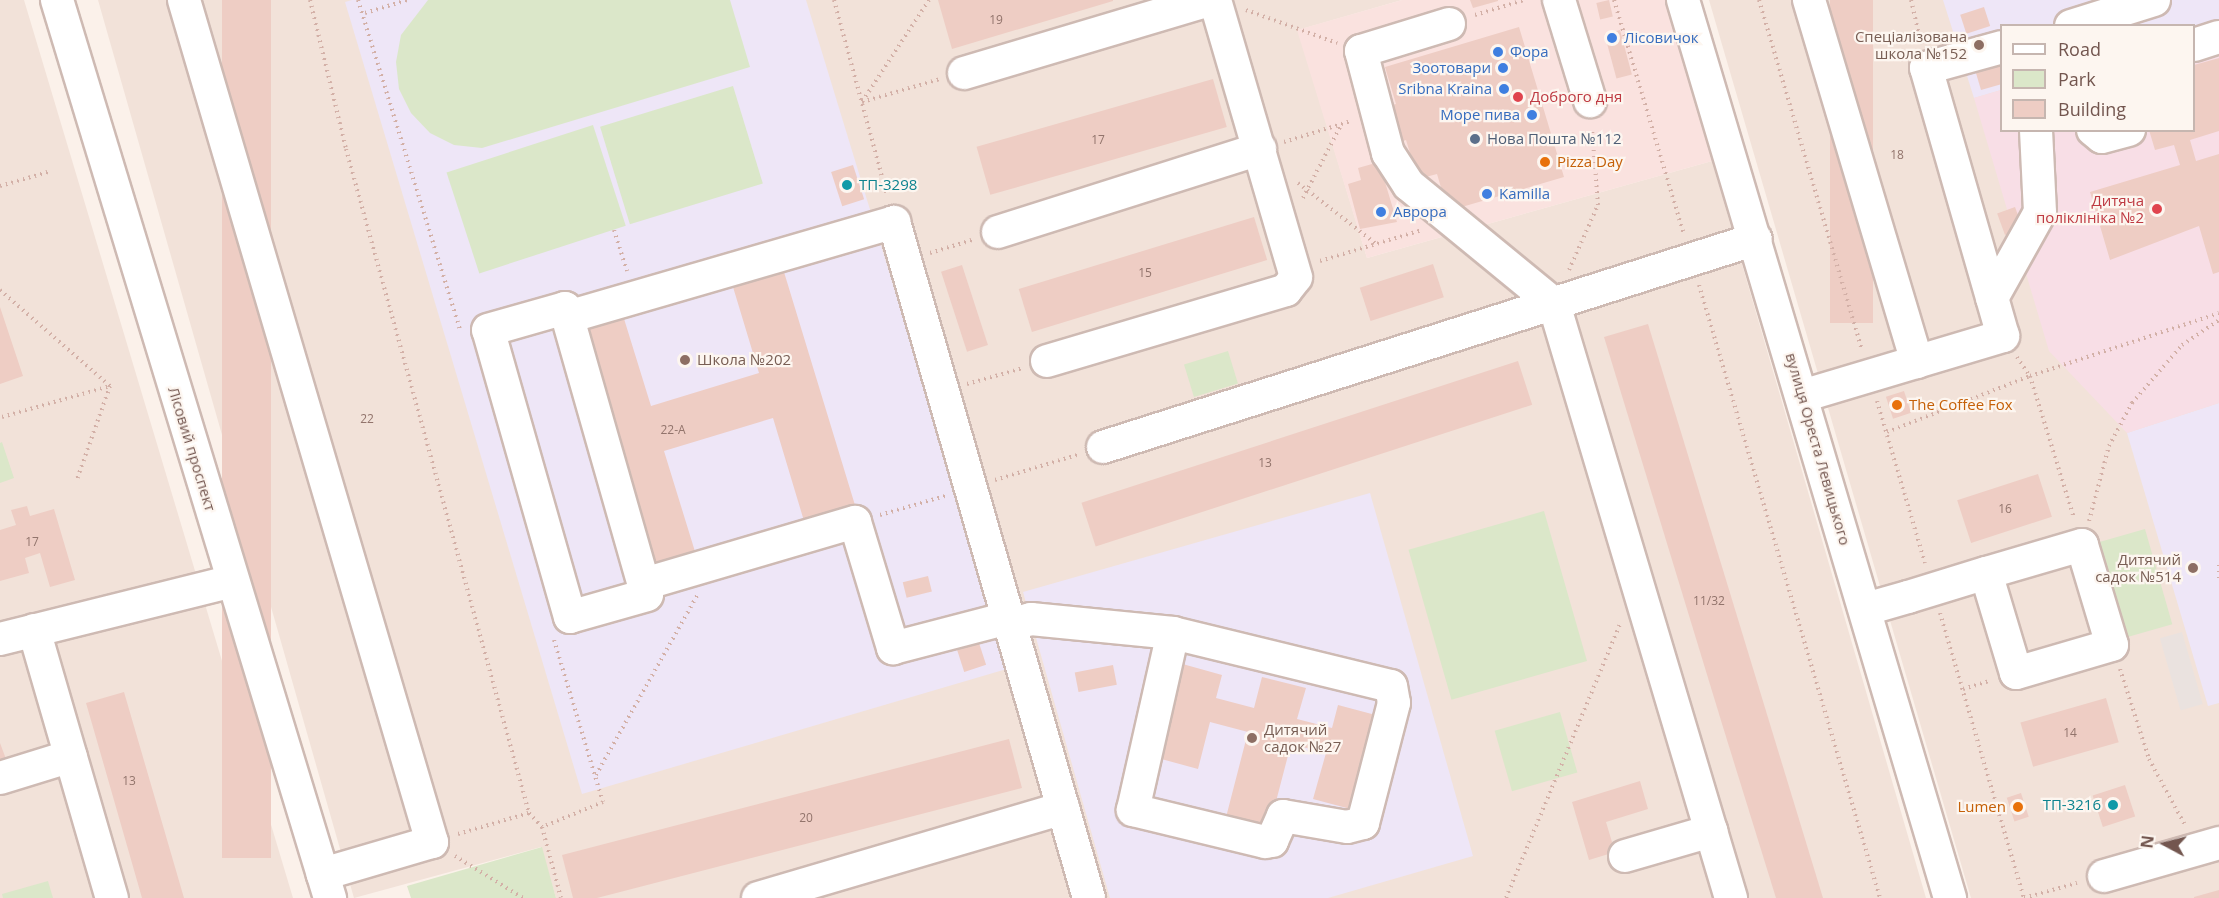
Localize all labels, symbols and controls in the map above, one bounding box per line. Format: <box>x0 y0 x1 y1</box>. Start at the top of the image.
house number: 19 <box>989 13 1003 27</box>
legend <box>2000 24 2195 132</box>
place label: Спеціалізована школа №152 <box>1855 27 1967 62</box>
place label: Лісовичок <box>1624 29 1699 47</box>
marker: Лісовичок <box>1605 31 1619 45</box>
text: Road <box>2058 37 2101 61</box>
marker: Спеціалізована школа №152 <box>1972 38 1986 52</box>
place label: Фора <box>1510 43 1548 61</box>
marker: Фора <box>1491 45 1505 59</box>
place label: Зоотовари <box>1412 59 1491 77</box>
marker: Зоотовари <box>1496 61 1510 75</box>
text: Park <box>2058 67 2096 91</box>
place label: Sribna Kraina <box>1398 80 1492 98</box>
marker: Sribna Kraina <box>1497 82 1511 96</box>
place label: Доброго дня <box>1530 88 1622 106</box>
marker: Доброго дня <box>1511 90 1525 104</box>
text: Building <box>2058 97 2126 121</box>
place label: Море пива <box>1440 106 1520 124</box>
marker: Море пива <box>1525 108 1539 122</box>
place label: Нова Пошта №112 <box>1487 130 1622 148</box>
marker: Нова Пошта №112 <box>1468 132 1482 146</box>
house number: 17 <box>1091 133 1105 147</box>
house number: 18 <box>1890 148 1904 162</box>
place label: Pizza Day <box>1557 153 1623 171</box>
marker: Pizza Day <box>1538 155 1552 169</box>
place label: ТП-3298 <box>859 176 917 194</box>
marker: ТП-3298 <box>840 178 854 192</box>
place label: Kamilla <box>1499 185 1550 203</box>
marker: Kamilla <box>1480 187 1494 201</box>
place label: Дитяча поліклініка №2 <box>2036 191 2144 226</box>
marker: Дитяча поліклініка №2 <box>2148 200 2166 218</box>
place label: Аврора <box>1393 203 1447 221</box>
marker: Аврора <box>1374 205 1388 219</box>
house number: 15 <box>1138 266 1152 280</box>
place label: Школа №202 <box>697 351 791 369</box>
street label: вулиця Ореста Левицького <box>1782 351 1854 547</box>
marker: Школа №202 <box>678 353 692 367</box>
street label: Лісовий проспект <box>164 385 220 513</box>
place label: The Coffee Fox <box>1909 396 2013 414</box>
marker: The Coffee Fox <box>1890 398 1904 412</box>
house number: 22 <box>360 412 374 426</box>
house number: 22-А <box>660 423 686 437</box>
house number: 13 <box>1258 456 1272 470</box>
house number: 16 <box>1998 502 2012 516</box>
house number: 17 <box>25 535 39 549</box>
place label: Дитячий садок №514 <box>2095 550 2181 585</box>
marker: Дитячий садок №514 <box>2186 561 2200 575</box>
house number: 11/32 <box>1693 594 1725 608</box>
place label: Дитячий садок №27 <box>1264 720 1341 755</box>
house number: 14 <box>2063 726 2077 740</box>
marker: Дитячий садок №27 <box>1245 731 1259 745</box>
house number: 13 <box>122 774 136 788</box>
place label: ТП-3216 <box>2043 796 2101 814</box>
place label: Lumen <box>1957 798 2006 816</box>
marker: ТП-3216 <box>2106 798 2120 812</box>
marker: Lumen <box>2011 800 2025 814</box>
house number: 20 <box>799 811 813 825</box>
north arrow <box>2135 814 2195 874</box>
text: N <box>2135 834 2159 850</box>

